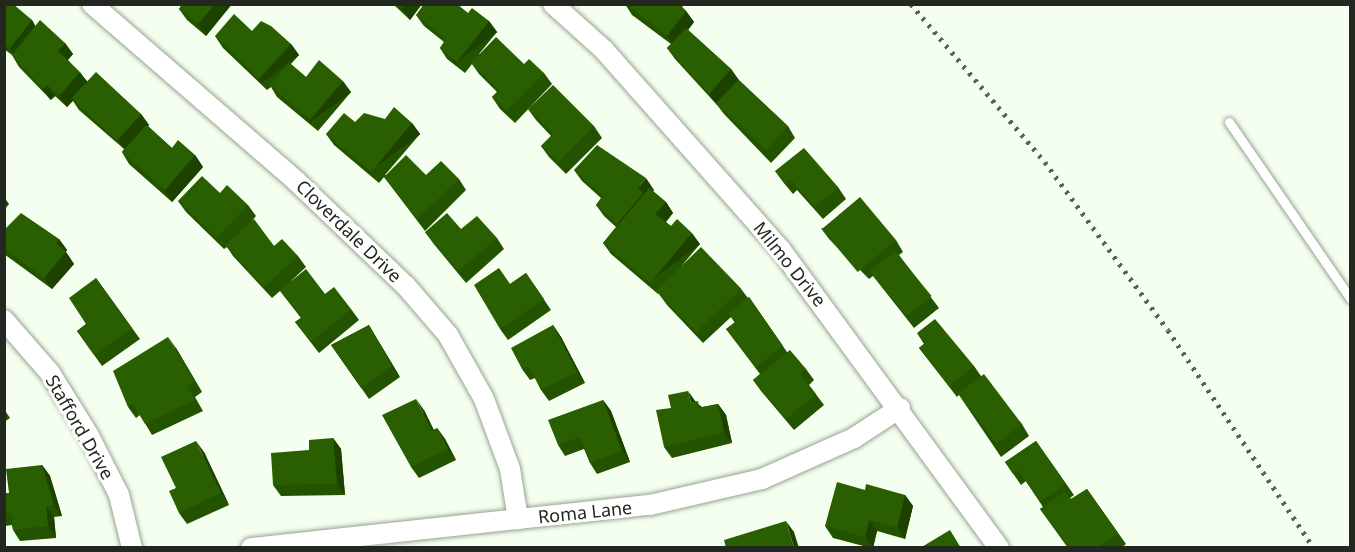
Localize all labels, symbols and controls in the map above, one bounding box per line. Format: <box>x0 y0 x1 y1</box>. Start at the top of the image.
street label: Cloverdale Drive <box>292 175 406 287</box>
street label: Milmo Drive <box>749 217 831 311</box>
street label: Stafford Drive <box>41 371 119 483</box>
street label: Roma Lane <box>537 496 633 528</box>

